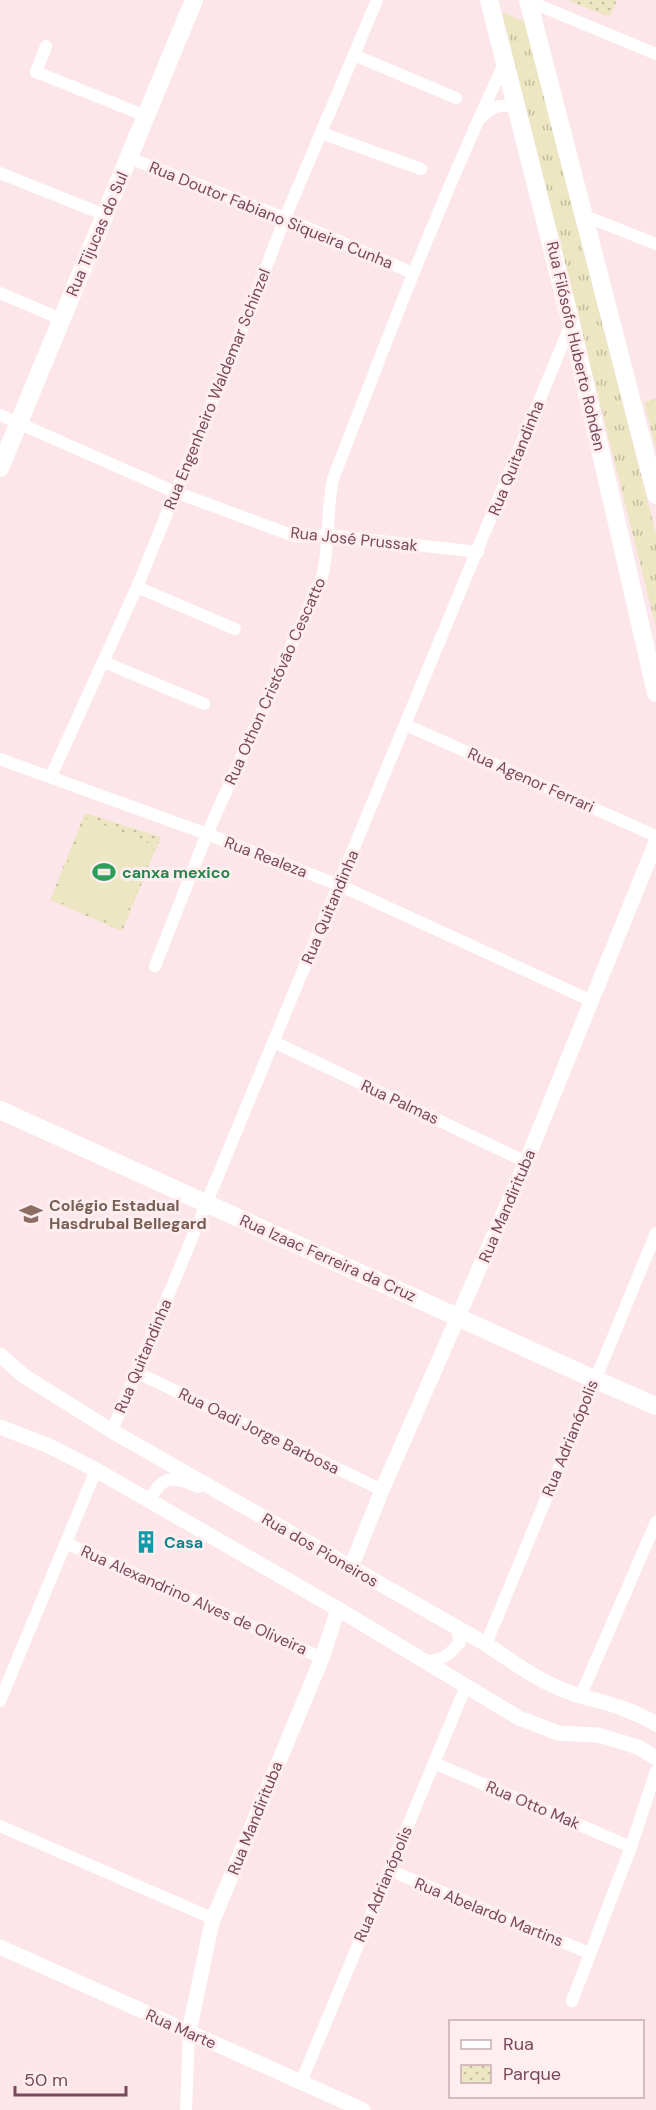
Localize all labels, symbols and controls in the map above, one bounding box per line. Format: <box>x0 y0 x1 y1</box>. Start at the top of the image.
street label: Rua Doutor Fabiano Siqueira Cunha <box>146 156 396 274</box>
street label: Rua Tijucas do Sul <box>61 168 133 300</box>
street label: Rua Filósofo Huberto Rohden <box>542 239 610 453</box>
street label: Rua Engenheiro Waldemar Schinzel <box>159 265 275 513</box>
street label: Rua Quitandinha <box>483 397 549 519</box>
street label: Rua José Prussak <box>289 522 419 556</box>
street label: Rua Othon Cristóvão Cescatto <box>220 574 330 788</box>
street label: Rua Agenor Ferrari <box>464 743 598 817</box>
street label: Rua Realeza <box>222 832 310 882</box>
street label: Rua Quitandinha <box>296 847 364 967</box>
sports icon: canxa mexico <box>91 859 117 885</box>
place label: canxa mexico <box>122 862 230 883</box>
street label: Rua Palmas <box>358 1075 442 1129</box>
street label: Rua Mandirituba <box>474 1146 540 1266</box>
place label: Colégio Estadual Hasdrubal Bellegard <box>49 1195 207 1234</box>
school or university icon: Colégio Estadual Hasdrubal Bellegard <box>18 1201 44 1227</box>
street label: Rua Izaac Ferreira da Cruz <box>236 1210 420 1306</box>
street label: Rua Quitandinha <box>109 1296 177 1416</box>
street label: Rua Adrianópolis <box>537 1377 603 1499</box>
street label: Rua Oadi Jorge Barbosa <box>175 1383 343 1479</box>
street label: Rua dos Pioneiros <box>258 1508 382 1592</box>
building icon: Casa <box>133 1529 159 1555</box>
place label: Casa <box>164 1532 203 1553</box>
street label: Rua Alexandrino Alves de Oliveira <box>78 1540 310 1660</box>
street label: Rua Mandirituba <box>223 1758 287 1878</box>
street label: Rua Otto Mak <box>483 1776 583 1834</box>
street label: Rua Adrianópolis <box>349 1823 417 1945</box>
street label: Rua Abelardo Martins <box>412 1873 566 1951</box>
street label: Rua Marte <box>143 2004 219 2054</box>
legend <box>449 2020 644 2098</box>
text: Rua <box>503 2032 534 2056</box>
scale bar <box>15 2059 126 2097</box>
text: Parque <box>503 2062 561 2086</box>
text: 50 m <box>24 2068 68 2092</box>

